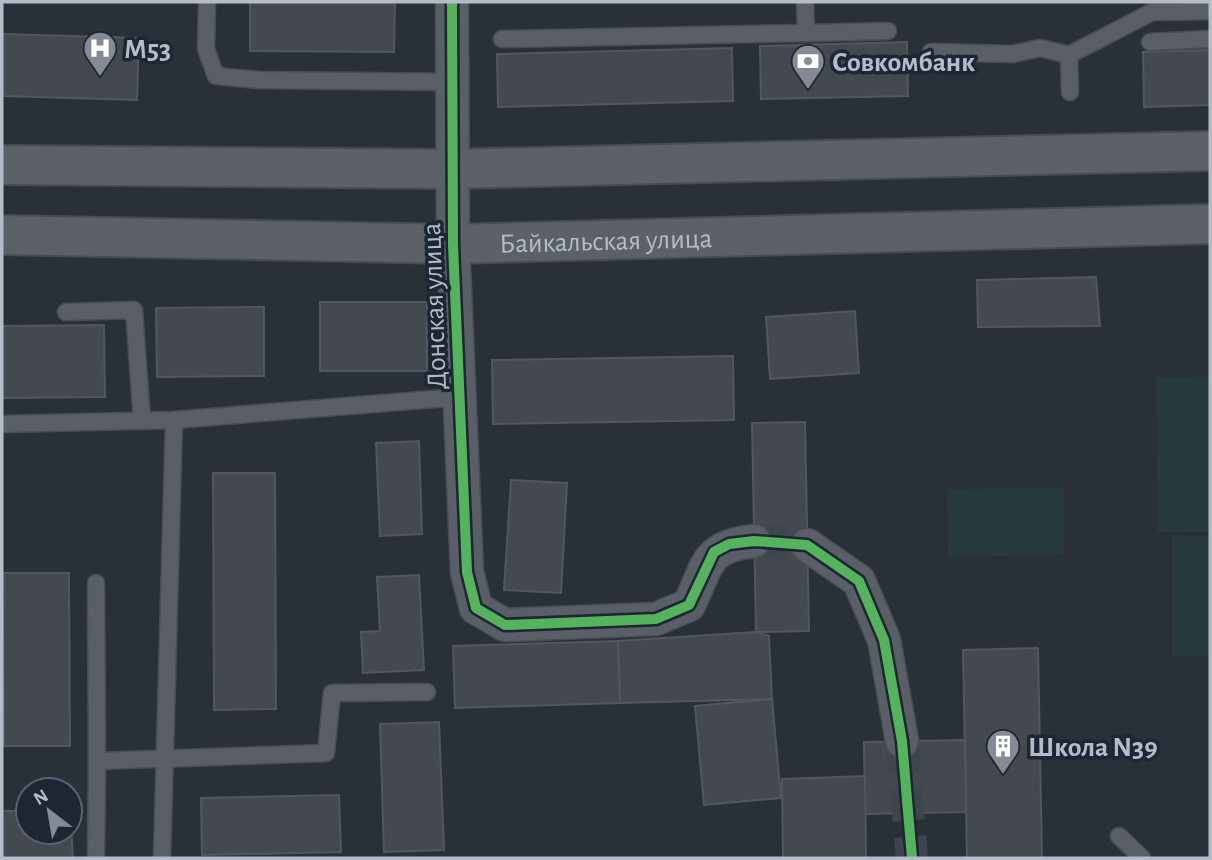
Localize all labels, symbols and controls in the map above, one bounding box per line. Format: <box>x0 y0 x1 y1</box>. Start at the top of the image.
hospital icon: М53 <box>81 29 119 78</box>
place label: М53 <box>124 36 171 64</box>
bank icon: Совкомбанк <box>789 42 827 91</box>
place label: Совкомбанк <box>832 49 975 77</box>
street label: Донская улица <box>418 222 452 390</box>
street label: Байкальская улица <box>499 225 713 259</box>
building icon: Школа N39 <box>984 727 1022 776</box>
place label: Школа N39 <box>1028 734 1158 762</box>
north arrow <box>14 776 84 846</box>
text: N <box>30 786 52 809</box>

